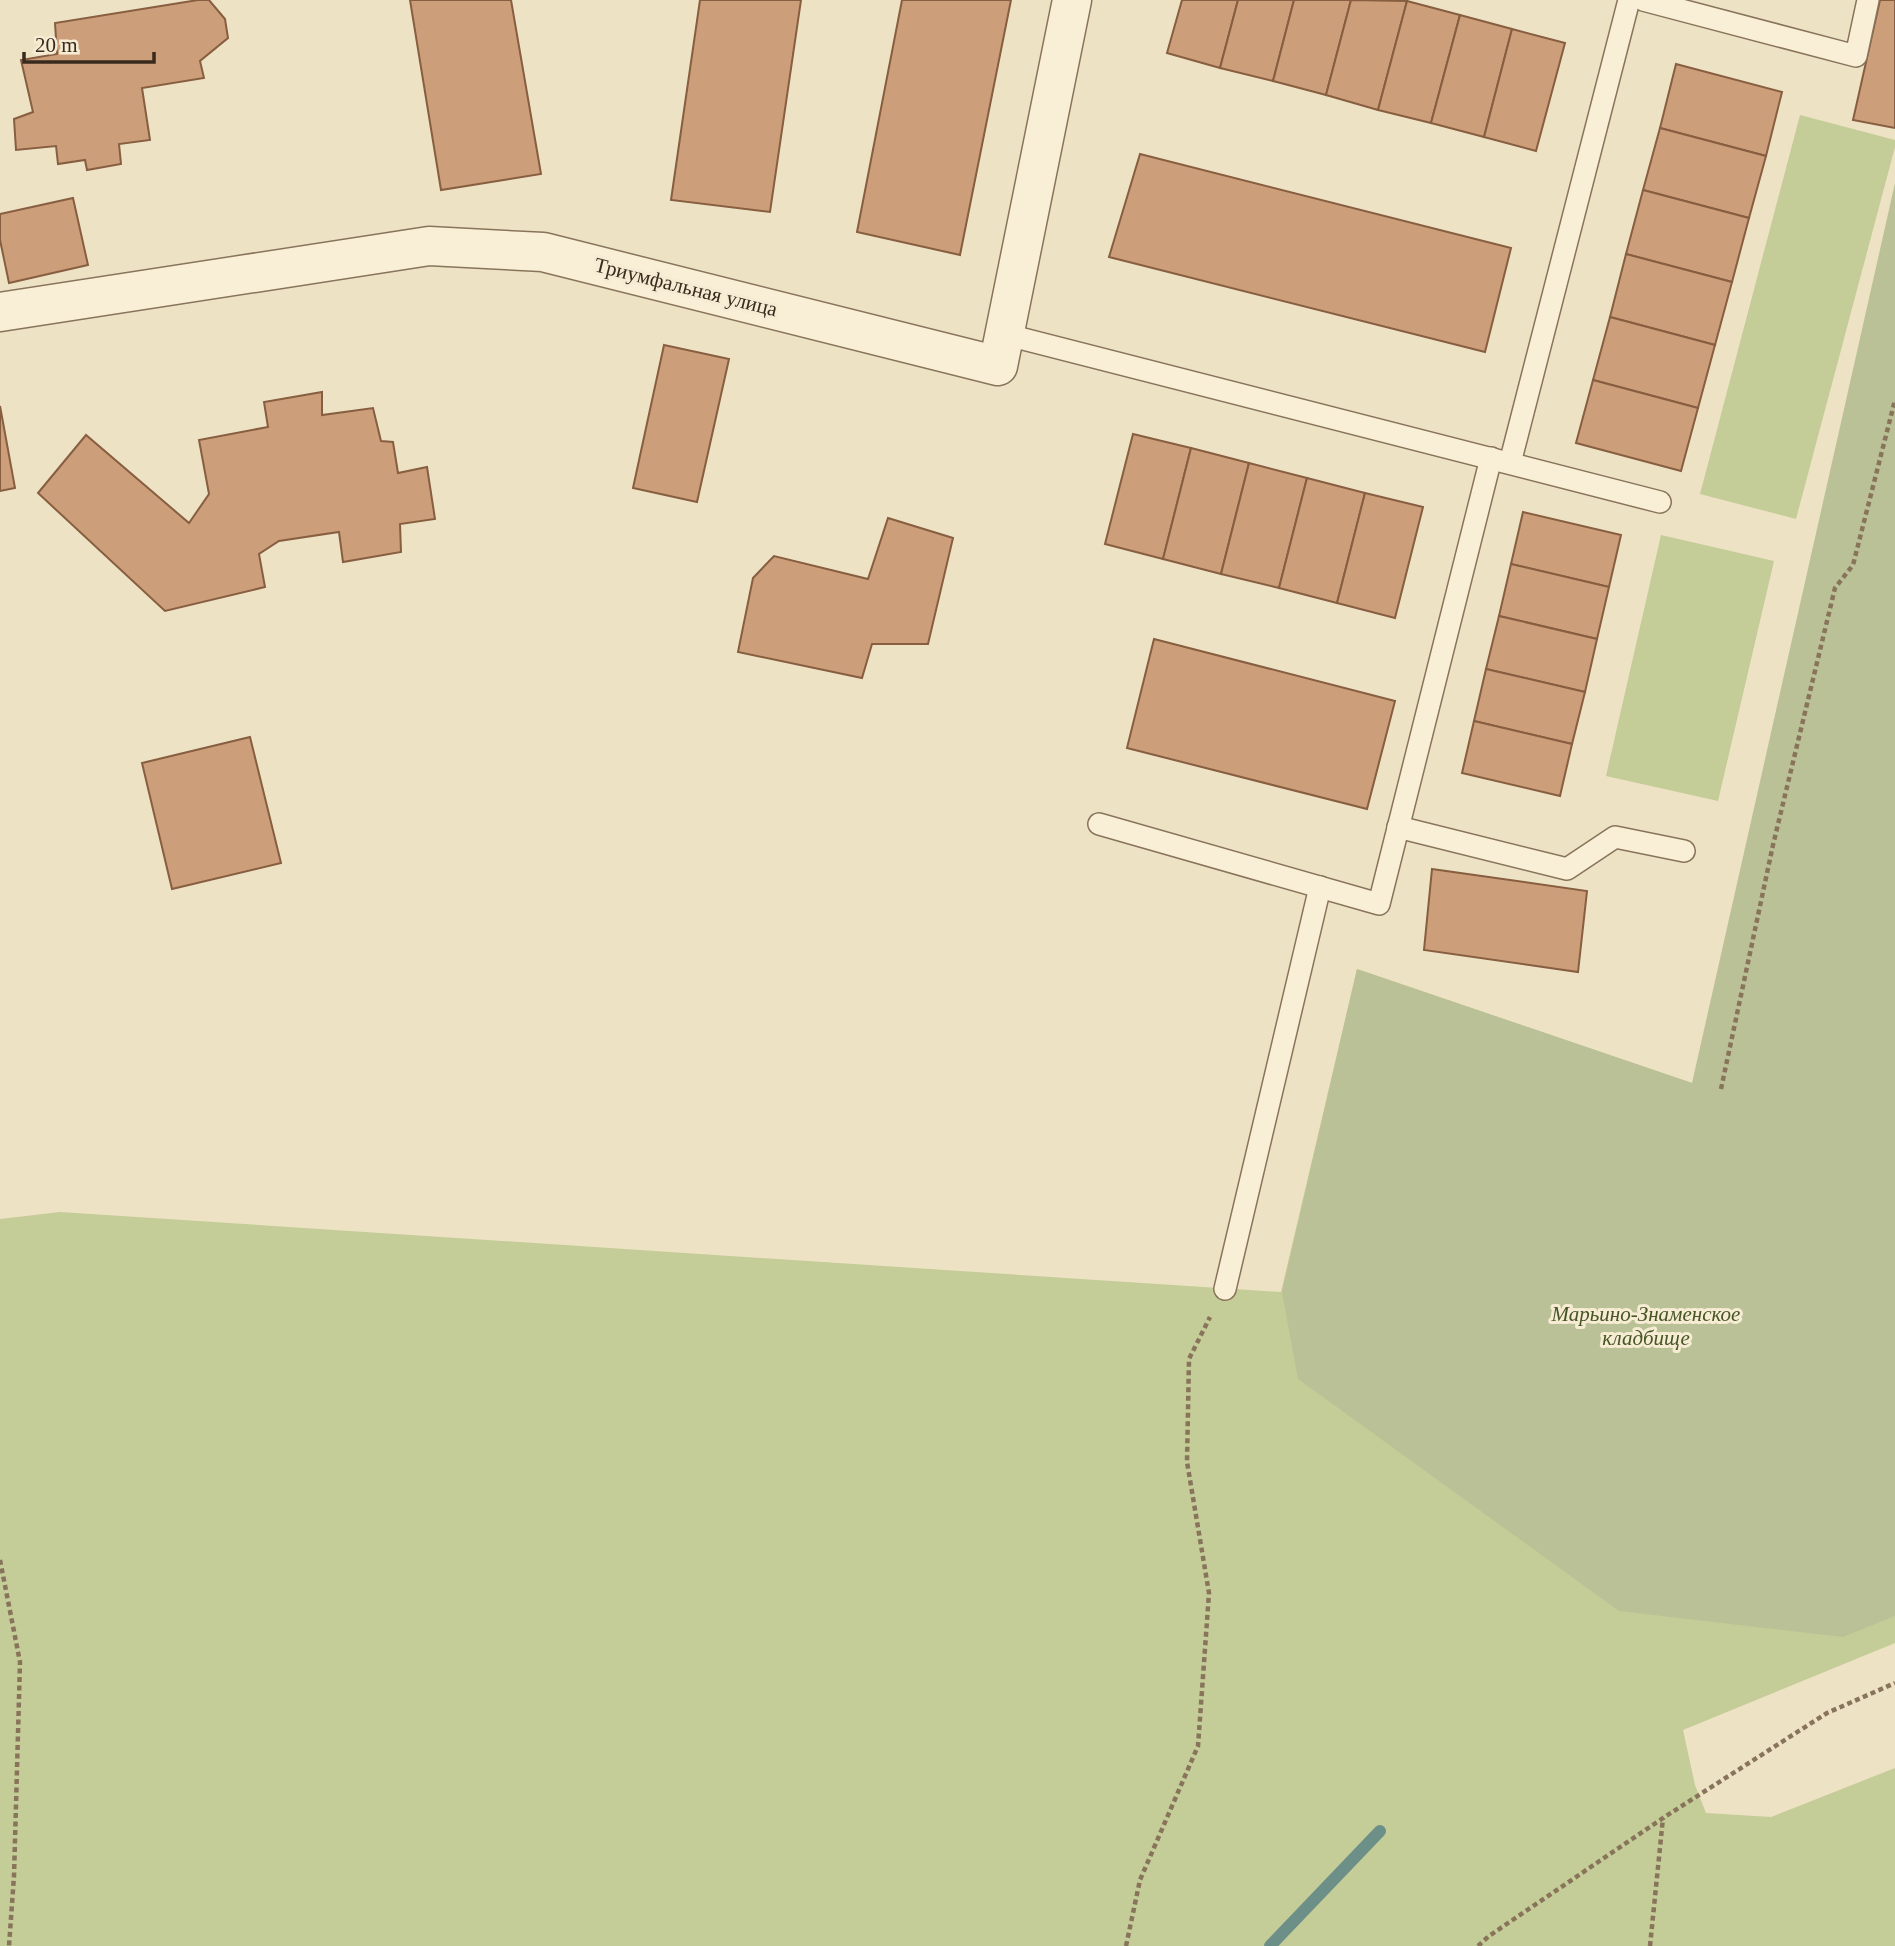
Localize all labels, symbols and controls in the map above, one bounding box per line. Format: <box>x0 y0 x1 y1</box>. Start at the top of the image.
scale bar <box>24 21 154 65</box>
text: 20 m <box>35 33 78 57</box>
street label: Триумфальная улица <box>592 253 781 322</box>
park label: Марьино-Знаменское кладбище <box>1551 1302 1740 1350</box>

